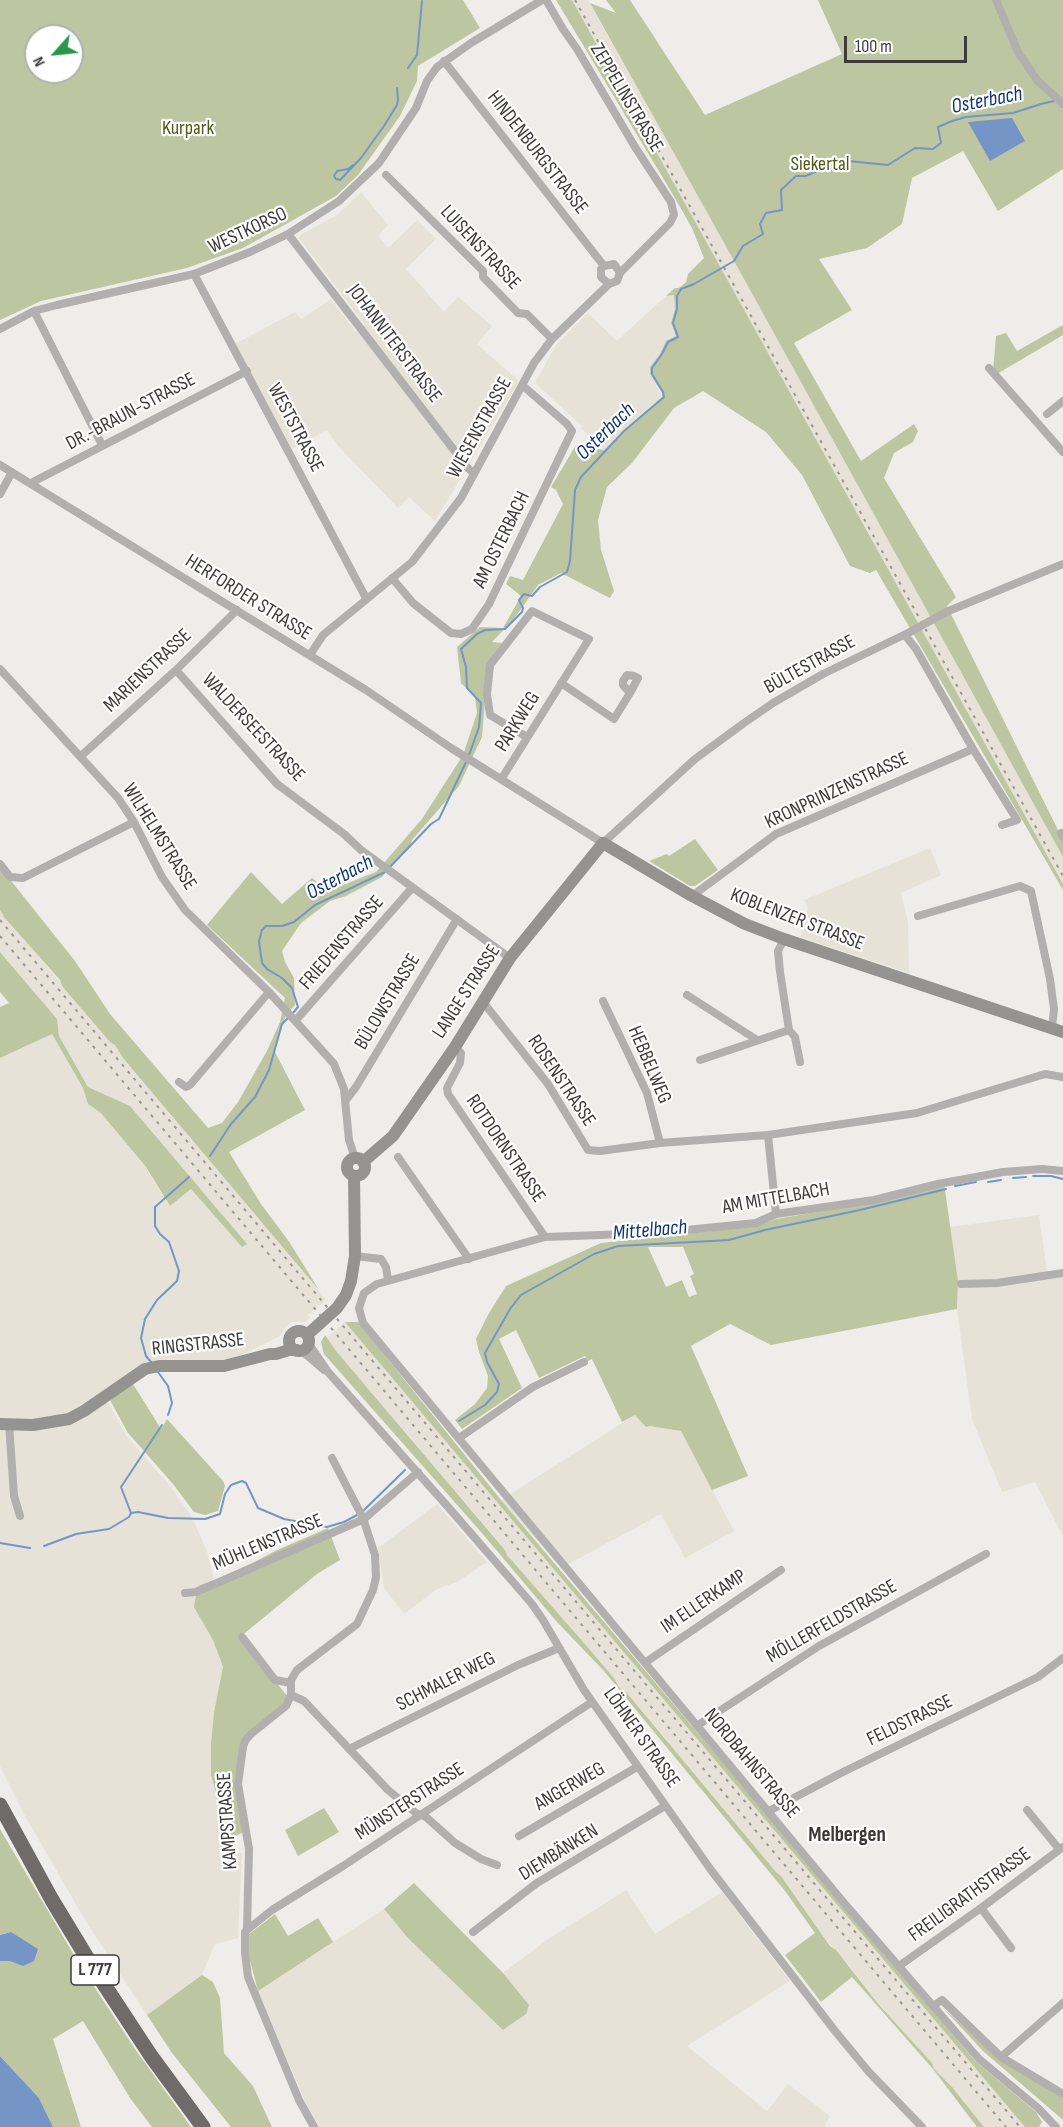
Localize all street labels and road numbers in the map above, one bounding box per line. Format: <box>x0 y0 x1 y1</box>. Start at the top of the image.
street label: ZEPPELINSTRASSE <box>584 39 668 157</box>
street label: HINDENBURGSTRASSE <box>481 87 593 219</box>
street label: LUISENSTRASSE <box>435 201 525 295</box>
street label: WESTKORSO <box>205 202 291 260</box>
street label: JOHANNITERSTRASSE <box>342 280 446 408</box>
street label: DR.-BRAUN-STRASSE <box>62 368 200 456</box>
street label: WIESENSTRASSE <box>442 373 518 483</box>
street label: WESTSTRASSE <box>262 380 328 476</box>
street label: AM OSTERBACH <box>468 488 536 592</box>
street label: HERFORDER STRASSE <box>181 550 315 646</box>
street label: MARIENSTRASSE <box>99 624 197 718</box>
street label: BÜLTESTRASSE <box>760 630 860 700</box>
street label: WALDERSEESTRASSE <box>196 669 310 787</box>
street label: PARKWEG <box>490 688 546 756</box>
street label: KRONPRINZENSTRASSE <box>761 747 913 835</box>
street label: WILHELMSTRASSE <box>117 779 201 895</box>
street label: KOBLENZER STRASSE <box>727 883 867 957</box>
street label: FRIEDENSTRASSE <box>295 891 389 995</box>
street label: LANGE STRASSE <box>428 941 506 1043</box>
street label: BÜLOWSTRASSE <box>350 950 426 1054</box>
street label: HEBBELWEG <box>622 1023 676 1107</box>
street label: ROSENSTRASSE <box>522 1031 600 1131</box>
street label: ROTDORNSTRASSE <box>460 1090 550 1208</box>
street label: AM MITTELBACH <box>720 1178 832 1220</box>
street label: RINGSTRASSE <box>151 1328 245 1362</box>
street label: MÜHLENSTRASSE <box>209 1509 327 1577</box>
street label: IM ELLERKAMP <box>657 1565 751 1639</box>
street label: MÖLLERFELDSTRASSE <box>763 1575 901 1669</box>
street label: SCHMALER WEG <box>392 1647 500 1717</box>
street label: LÖHNER STRASSE <box>598 1683 684 1793</box>
street label: FELDSTRASSE <box>863 1690 957 1752</box>
street label: NORDBAHNSTRASSE <box>698 1704 804 1824</box>
street label: ANGERWEG <box>531 1757 609 1817</box>
street label: MÜNSTERSTRASSE <box>351 1758 469 1846</box>
street label: KAMPSTRASSE <box>213 1772 243 1870</box>
street label: DIEMBÄNKEN <box>515 1819 603 1887</box>
street label: FREILIGRATHSTRASSE <box>904 1843 1036 1947</box>
road number: L 777 <box>71 1955 119 1985</box>

